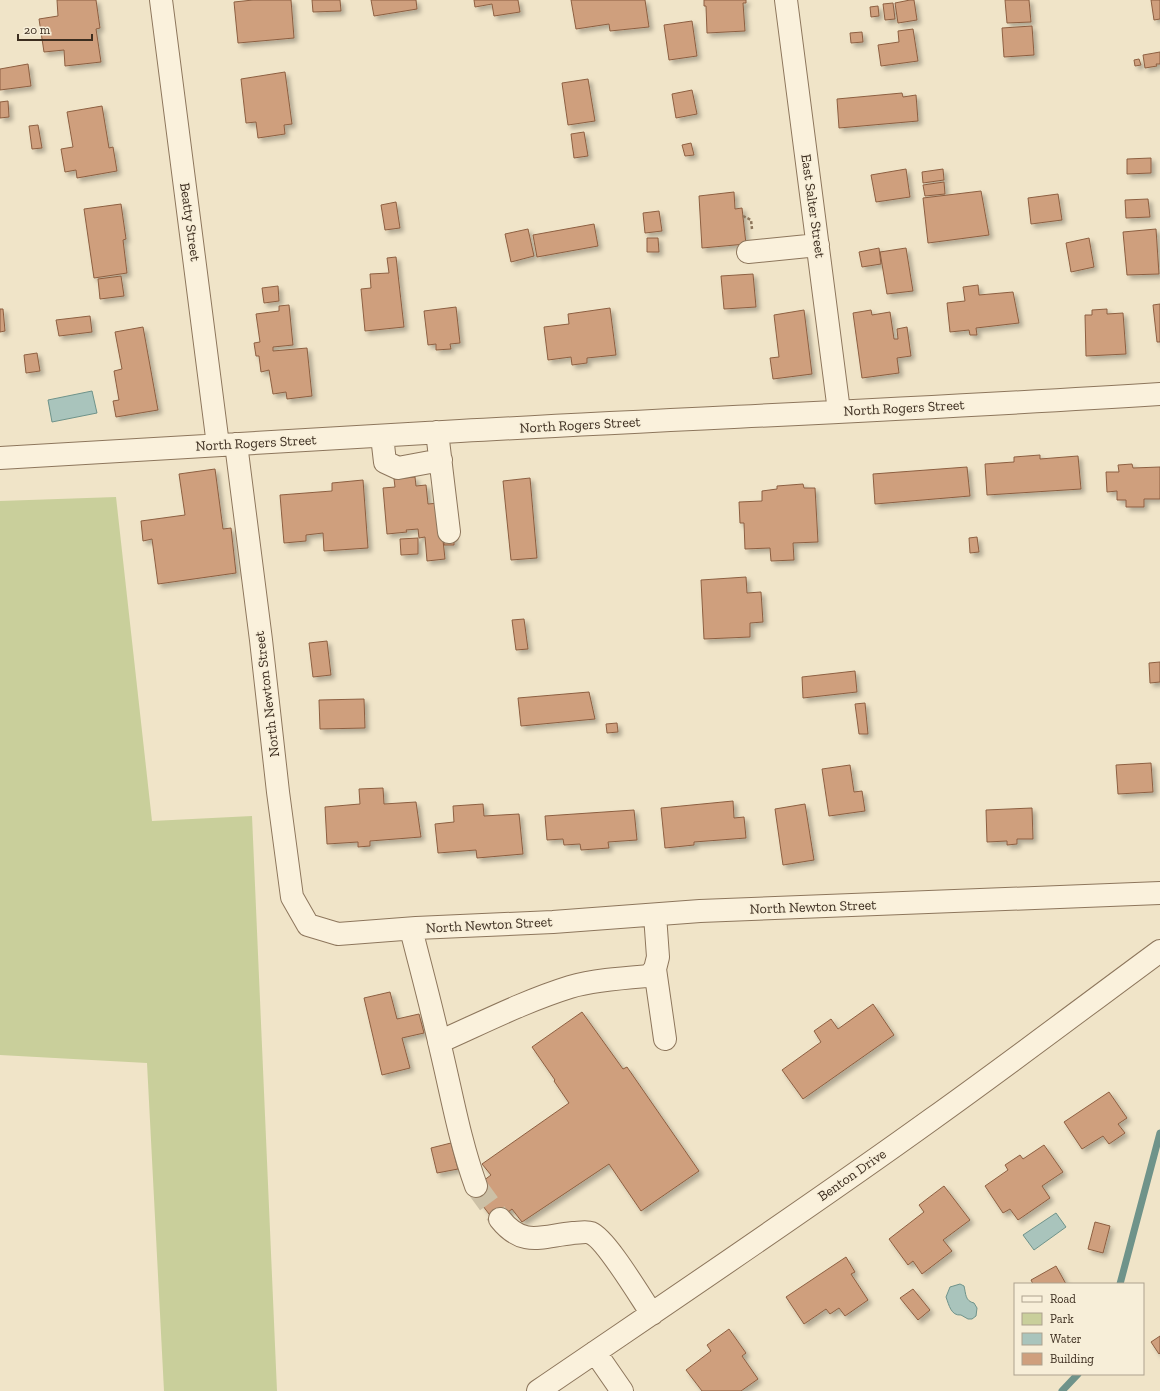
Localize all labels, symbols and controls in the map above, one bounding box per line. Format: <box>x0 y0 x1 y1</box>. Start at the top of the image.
scale bar <box>18 16 92 42</box>
text: 20 m <box>24 23 51 37</box>
street label: East Salter Street <box>797 153 829 260</box>
street label: Beatty Street <box>176 182 204 263</box>
street label: North Rogers Street <box>843 396 966 420</box>
street label: North Rogers Street <box>519 413 642 437</box>
street label: North Rogers Street <box>195 431 318 455</box>
street label: North Newton Street <box>251 629 283 758</box>
street label: North Newton Street <box>749 896 877 918</box>
street label: North Newton Street <box>425 913 554 937</box>
street label: Benton Drive <box>815 1145 890 1205</box>
legend <box>1014 1283 1144 1375</box>
text: Road <box>1050 1292 1076 1306</box>
text: Park <box>1050 1312 1075 1326</box>
text: Water <box>1050 1332 1082 1346</box>
text: Building <box>1050 1352 1094 1366</box>

